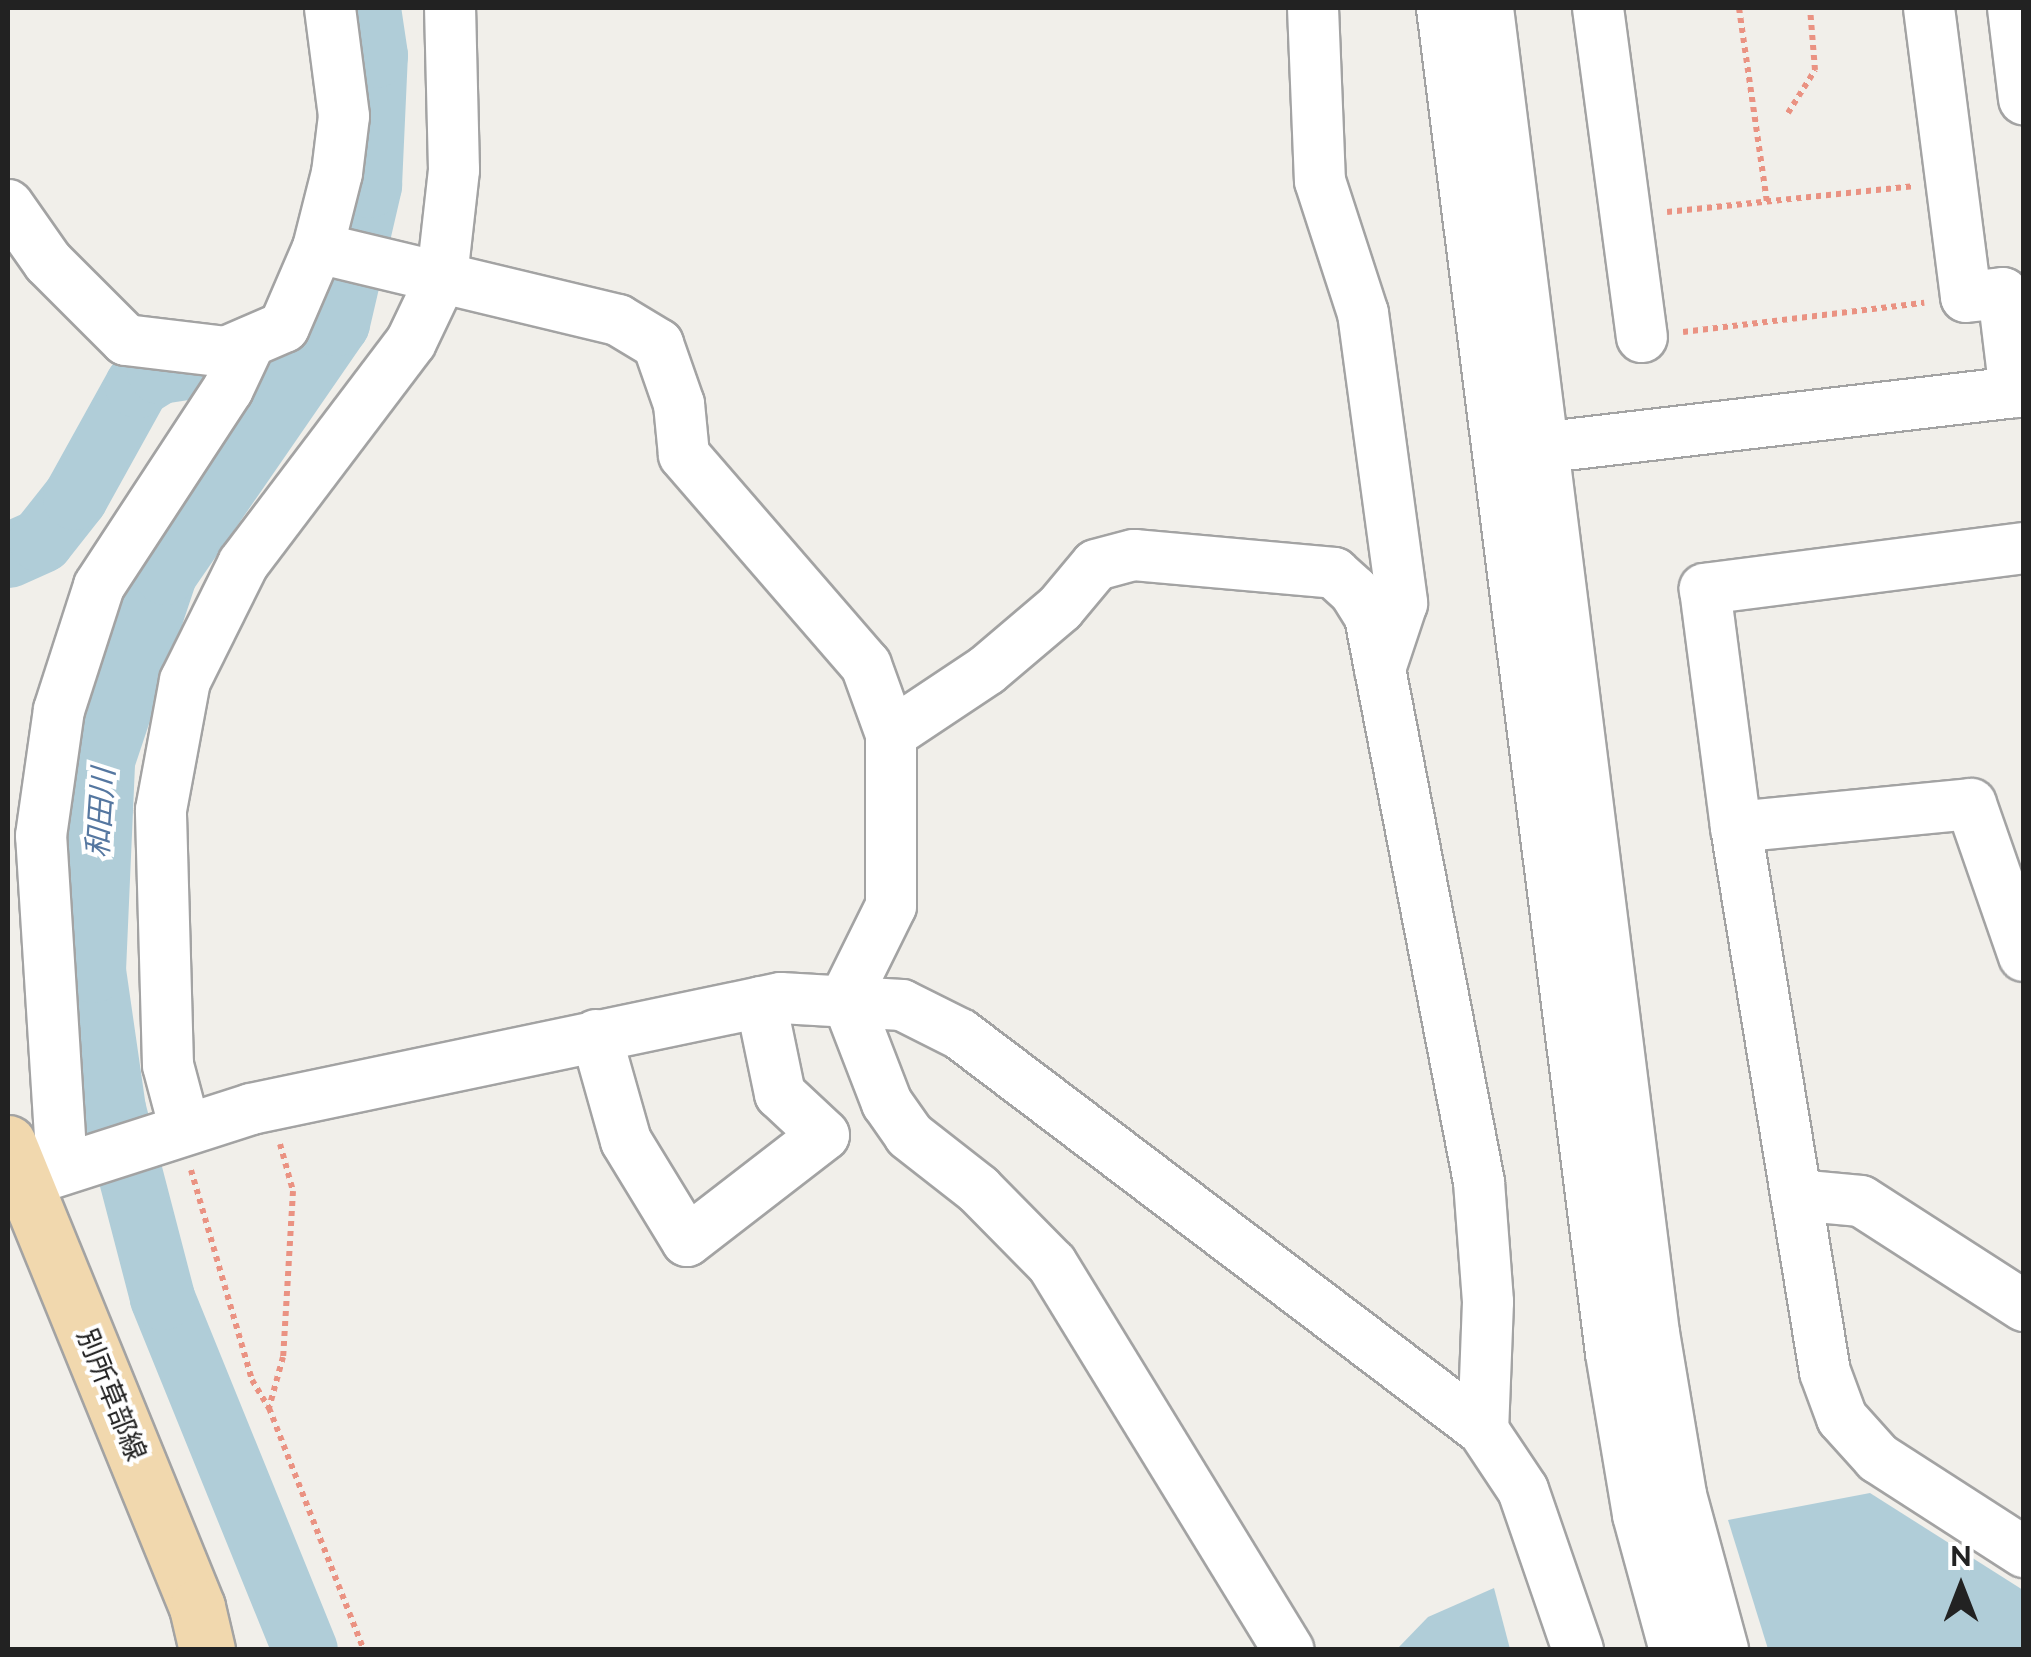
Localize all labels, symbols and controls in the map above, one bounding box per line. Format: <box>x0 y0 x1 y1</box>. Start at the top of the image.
water label: 和田川 <box>80 767 122 859</box>
street label: 別所草部線 <box>69 1324 153 1466</box>
north arrow <box>1911 1537 2011 1637</box>
text: N <box>1950 1540 1972 1573</box>

